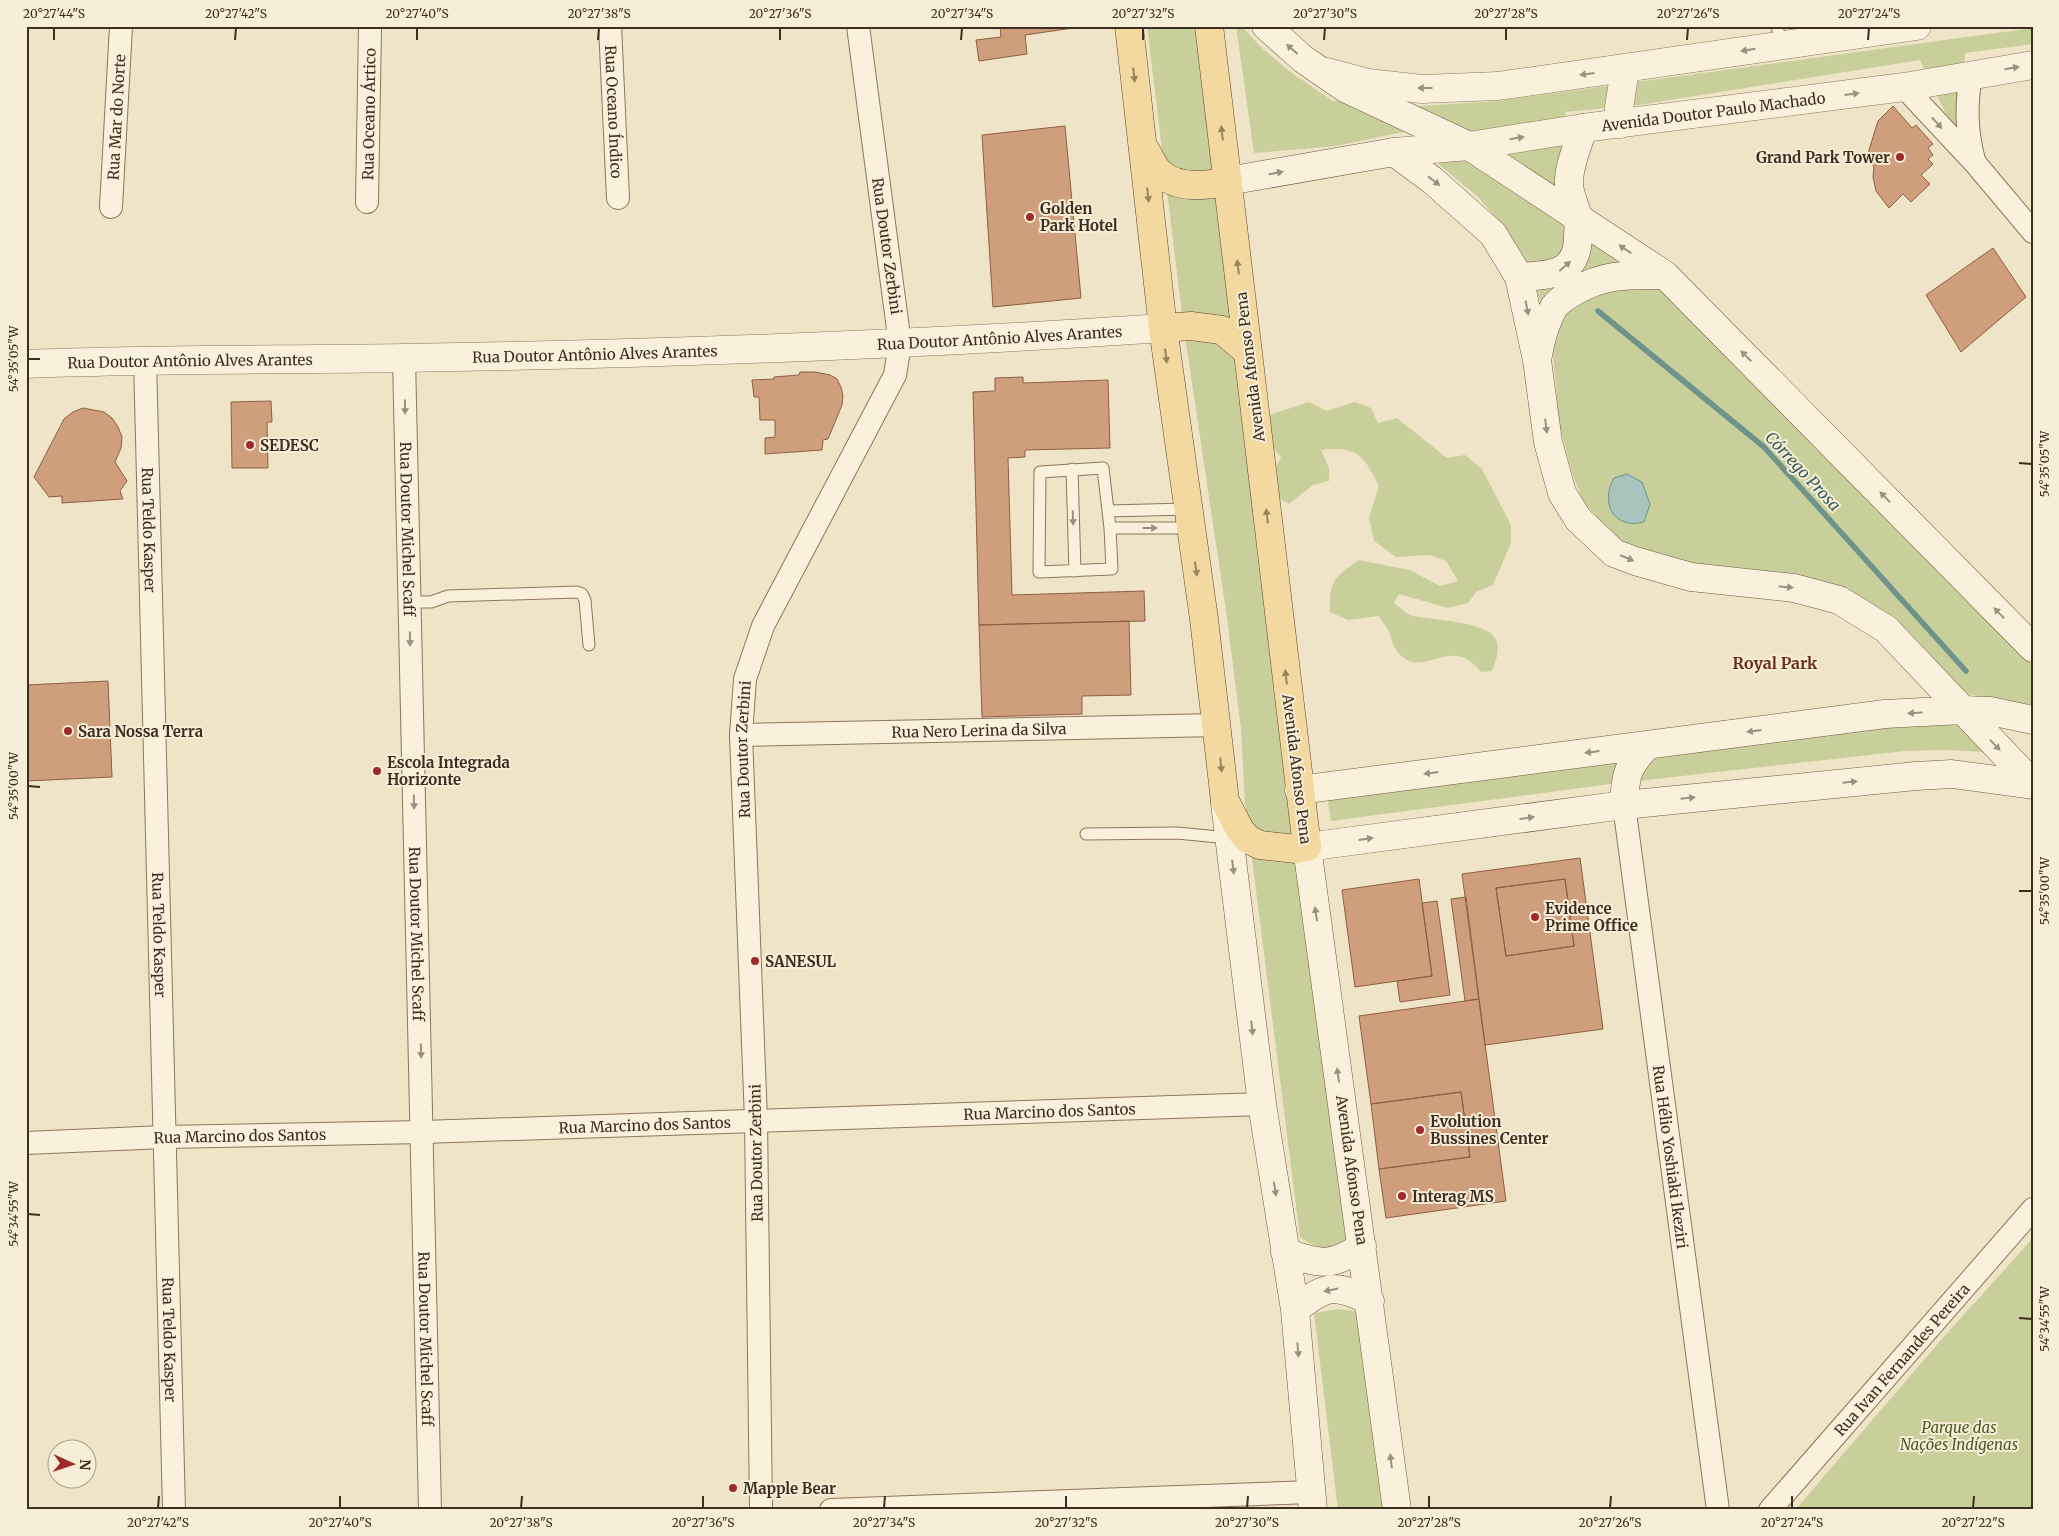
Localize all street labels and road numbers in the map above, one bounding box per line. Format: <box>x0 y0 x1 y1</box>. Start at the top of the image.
street label: Rua Oceano Índico <box>601 45 627 179</box>
street label: Rua Oceano Ártico <box>358 47 379 180</box>
street label: Rua Mar do Norte <box>103 53 129 181</box>
street label: Avenida Doutor Paulo Machado <box>1599 88 1827 135</box>
street label: Rua Doutor Zerbini <box>868 176 906 316</box>
street label: Avenida Afonso Pena <box>1231 291 1269 444</box>
street label: Rua Doutor Antônio Alves Arantes <box>877 321 1123 353</box>
street label: Rua Doutor Antônio Alves Arantes <box>472 341 718 366</box>
street label: Rua Doutor Antônio Alves Arantes <box>67 350 313 372</box>
street label: Rua Doutor Michel Scaff <box>396 441 419 618</box>
street label: Rua Teldo Kasper <box>138 467 160 593</box>
street label: Rua Doutor Zerbini <box>731 680 754 819</box>
street label: Avenida Afonso Pena <box>1278 692 1316 845</box>
street label: Rua Nero Lerina da Silva <box>891 719 1067 741</box>
street label: Rua Doutor Michel Scaff <box>406 846 428 1023</box>
street label: Rua Teldo Kasper <box>148 872 171 998</box>
street label: Rua Hélio Yoshiaki Ikeziri <box>1649 1064 1693 1250</box>
street label: Rua Doutor Zerbini <box>745 1084 767 1222</box>
street label: Avenida Afonso Pena <box>1332 1093 1372 1246</box>
street label: Rua Marcino dos Santos <box>963 1099 1136 1123</box>
street label: Rua Marcino dos Santos <box>558 1112 731 1137</box>
street label: Rua Marcino dos Santos <box>153 1124 326 1147</box>
street label: Rua Doutor Michel Scaff <box>415 1251 438 1428</box>
street label: Rua Teldo Kasper <box>159 1277 181 1403</box>
street label: Rua Ivan Fernandes Pereira <box>1830 1279 1973 1440</box>

